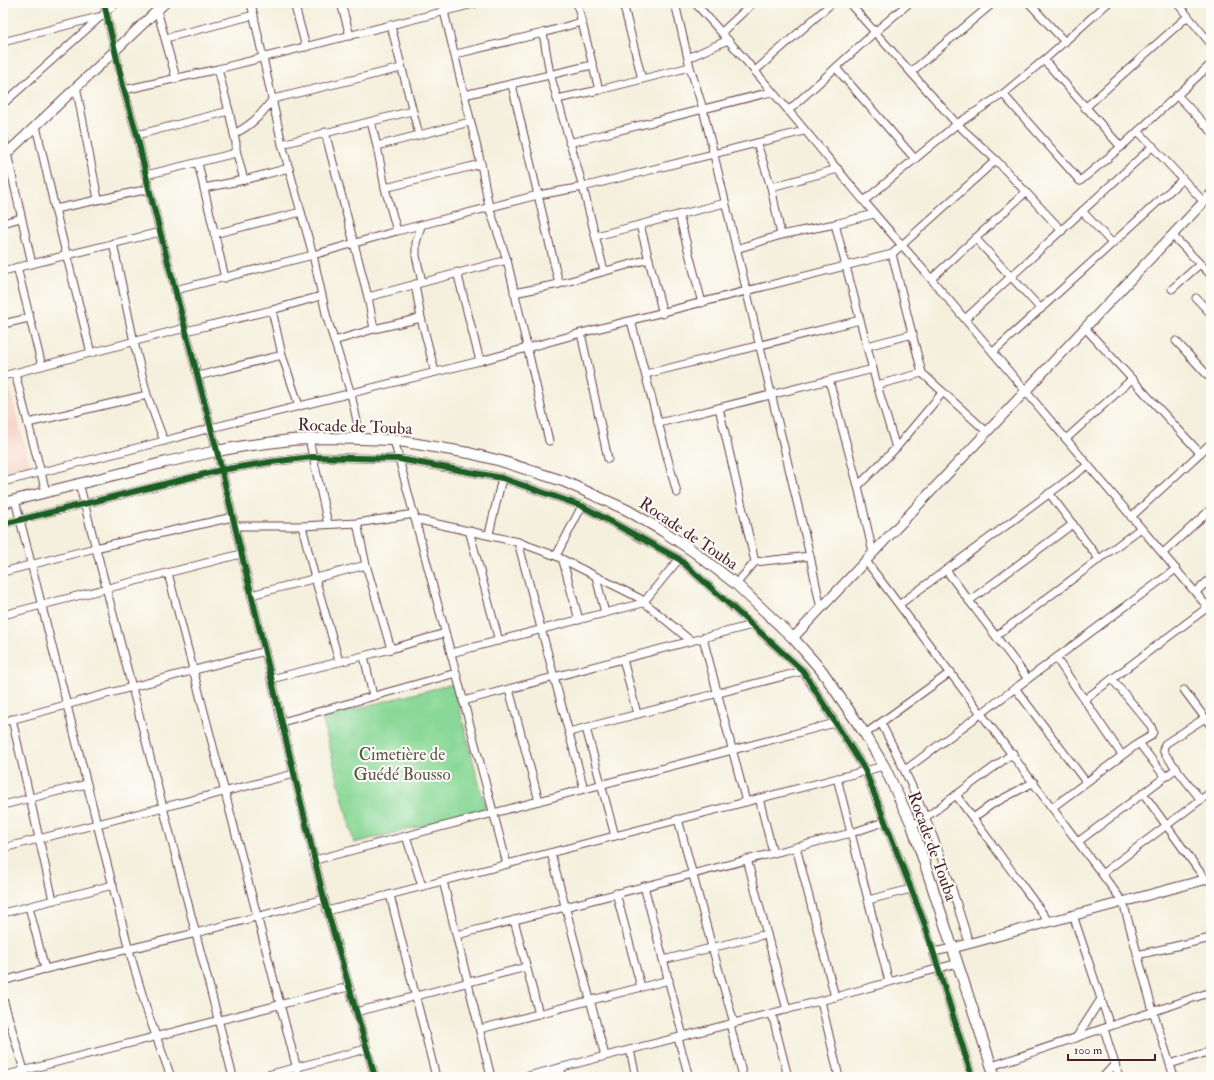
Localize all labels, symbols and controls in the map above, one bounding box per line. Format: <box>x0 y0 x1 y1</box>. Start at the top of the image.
street label: Rocade de Touba <box>297 414 414 439</box>
street label: Rocade de Touba <box>635 493 743 575</box>
park label: Cimetière de Guédé Bousso <box>353 744 451 785</box>
street label: Rocade de Touba <box>903 789 962 905</box>
scale bar <box>1068 1036 1155 1062</box>
text: 100 m <box>1074 1043 1103 1058</box>

